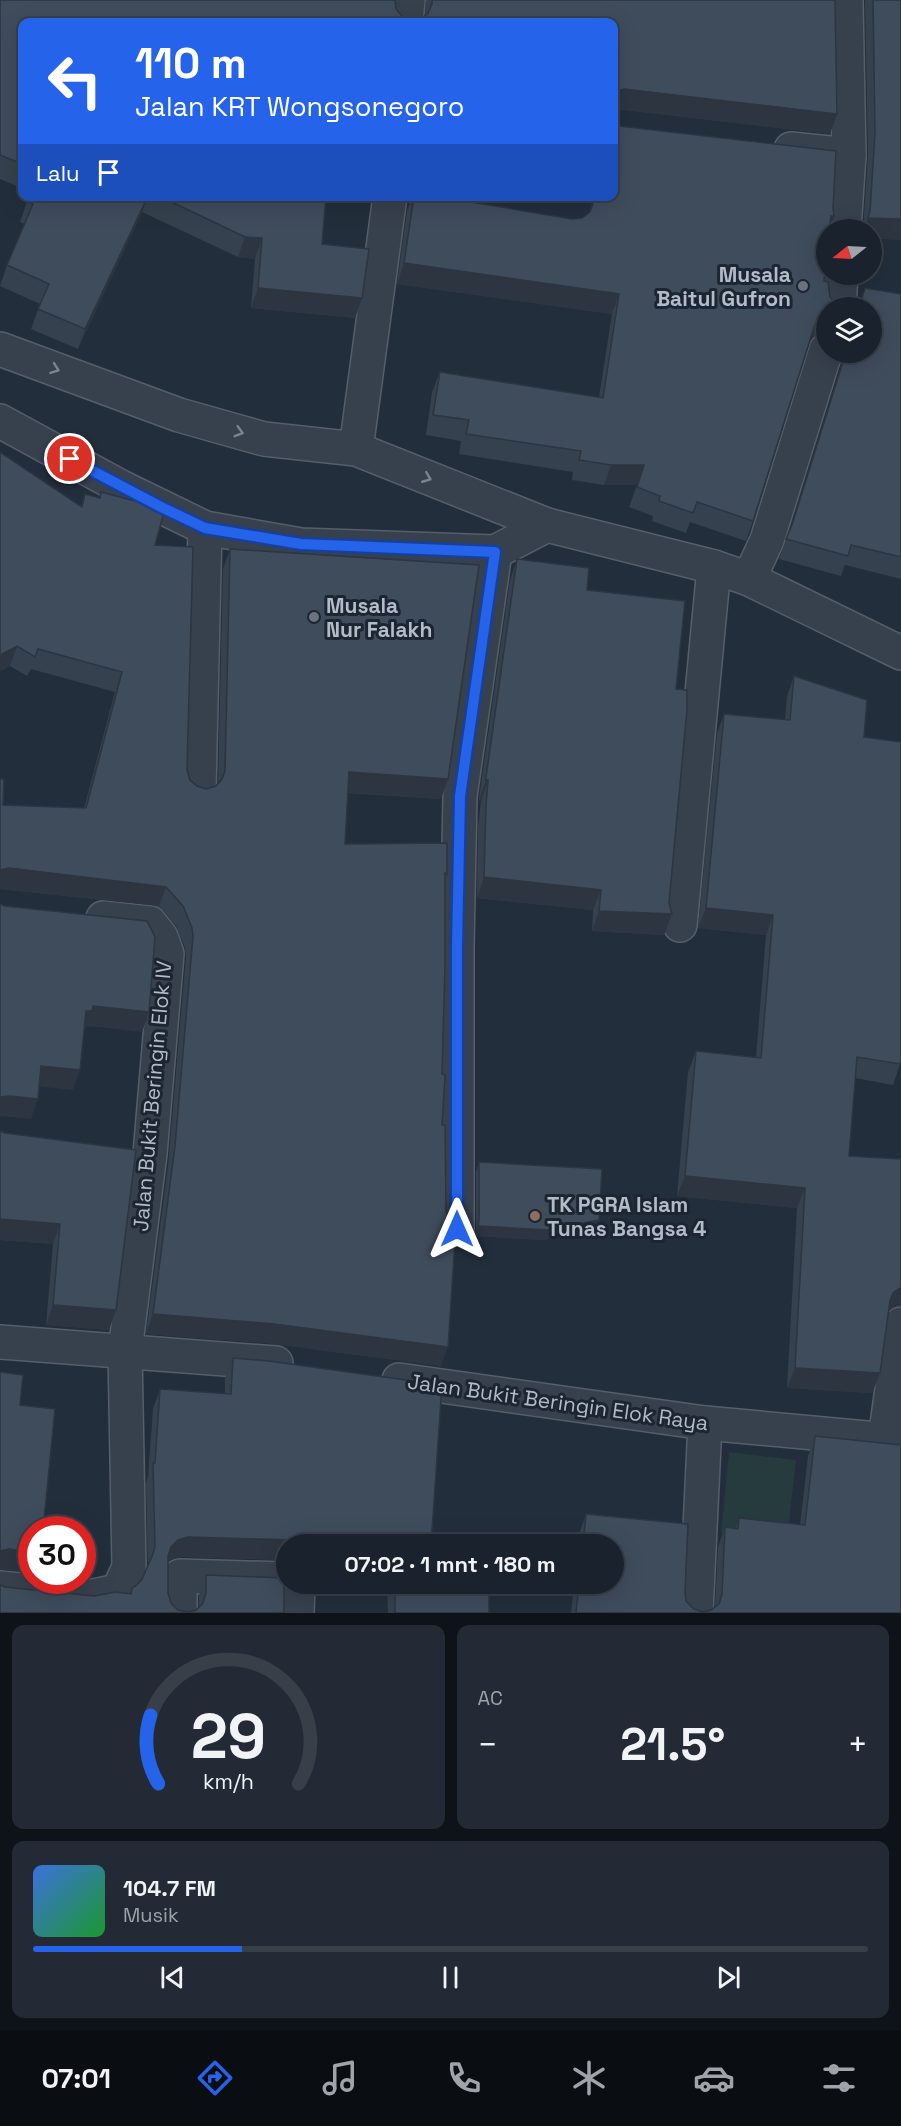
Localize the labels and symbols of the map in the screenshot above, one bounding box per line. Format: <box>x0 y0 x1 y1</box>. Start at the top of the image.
north arrow <box>816 219 882 285</box>
place label: Musala Baitul Gufron <box>656 261 791 312</box>
marker: Musala Baitul Gufron <box>796 279 810 293</box>
one-way arrow <box>49 362 60 375</box>
one-way arrow <box>234 425 244 437</box>
pin <box>44 433 95 484</box>
one-way arrow <box>421 471 432 483</box>
place label: Musala Nur Falakh <box>326 592 432 643</box>
marker: Musala Nur Falakh <box>307 610 321 624</box>
street label: Jalan Bukit Beringin Elok IV <box>127 960 177 1232</box>
place label: TK PGRA Islam Tunas Bangsa 4 <box>547 1191 706 1242</box>
position arrow <box>425 1197 489 1261</box>
marker: TK PGRA Islam Tunas Bangsa 4 <box>528 1209 542 1223</box>
street label: Jalan Bukit Beringin Elok Raya <box>406 1368 710 1436</box>
speed limit sign: 30 <box>18 1516 96 1594</box>

